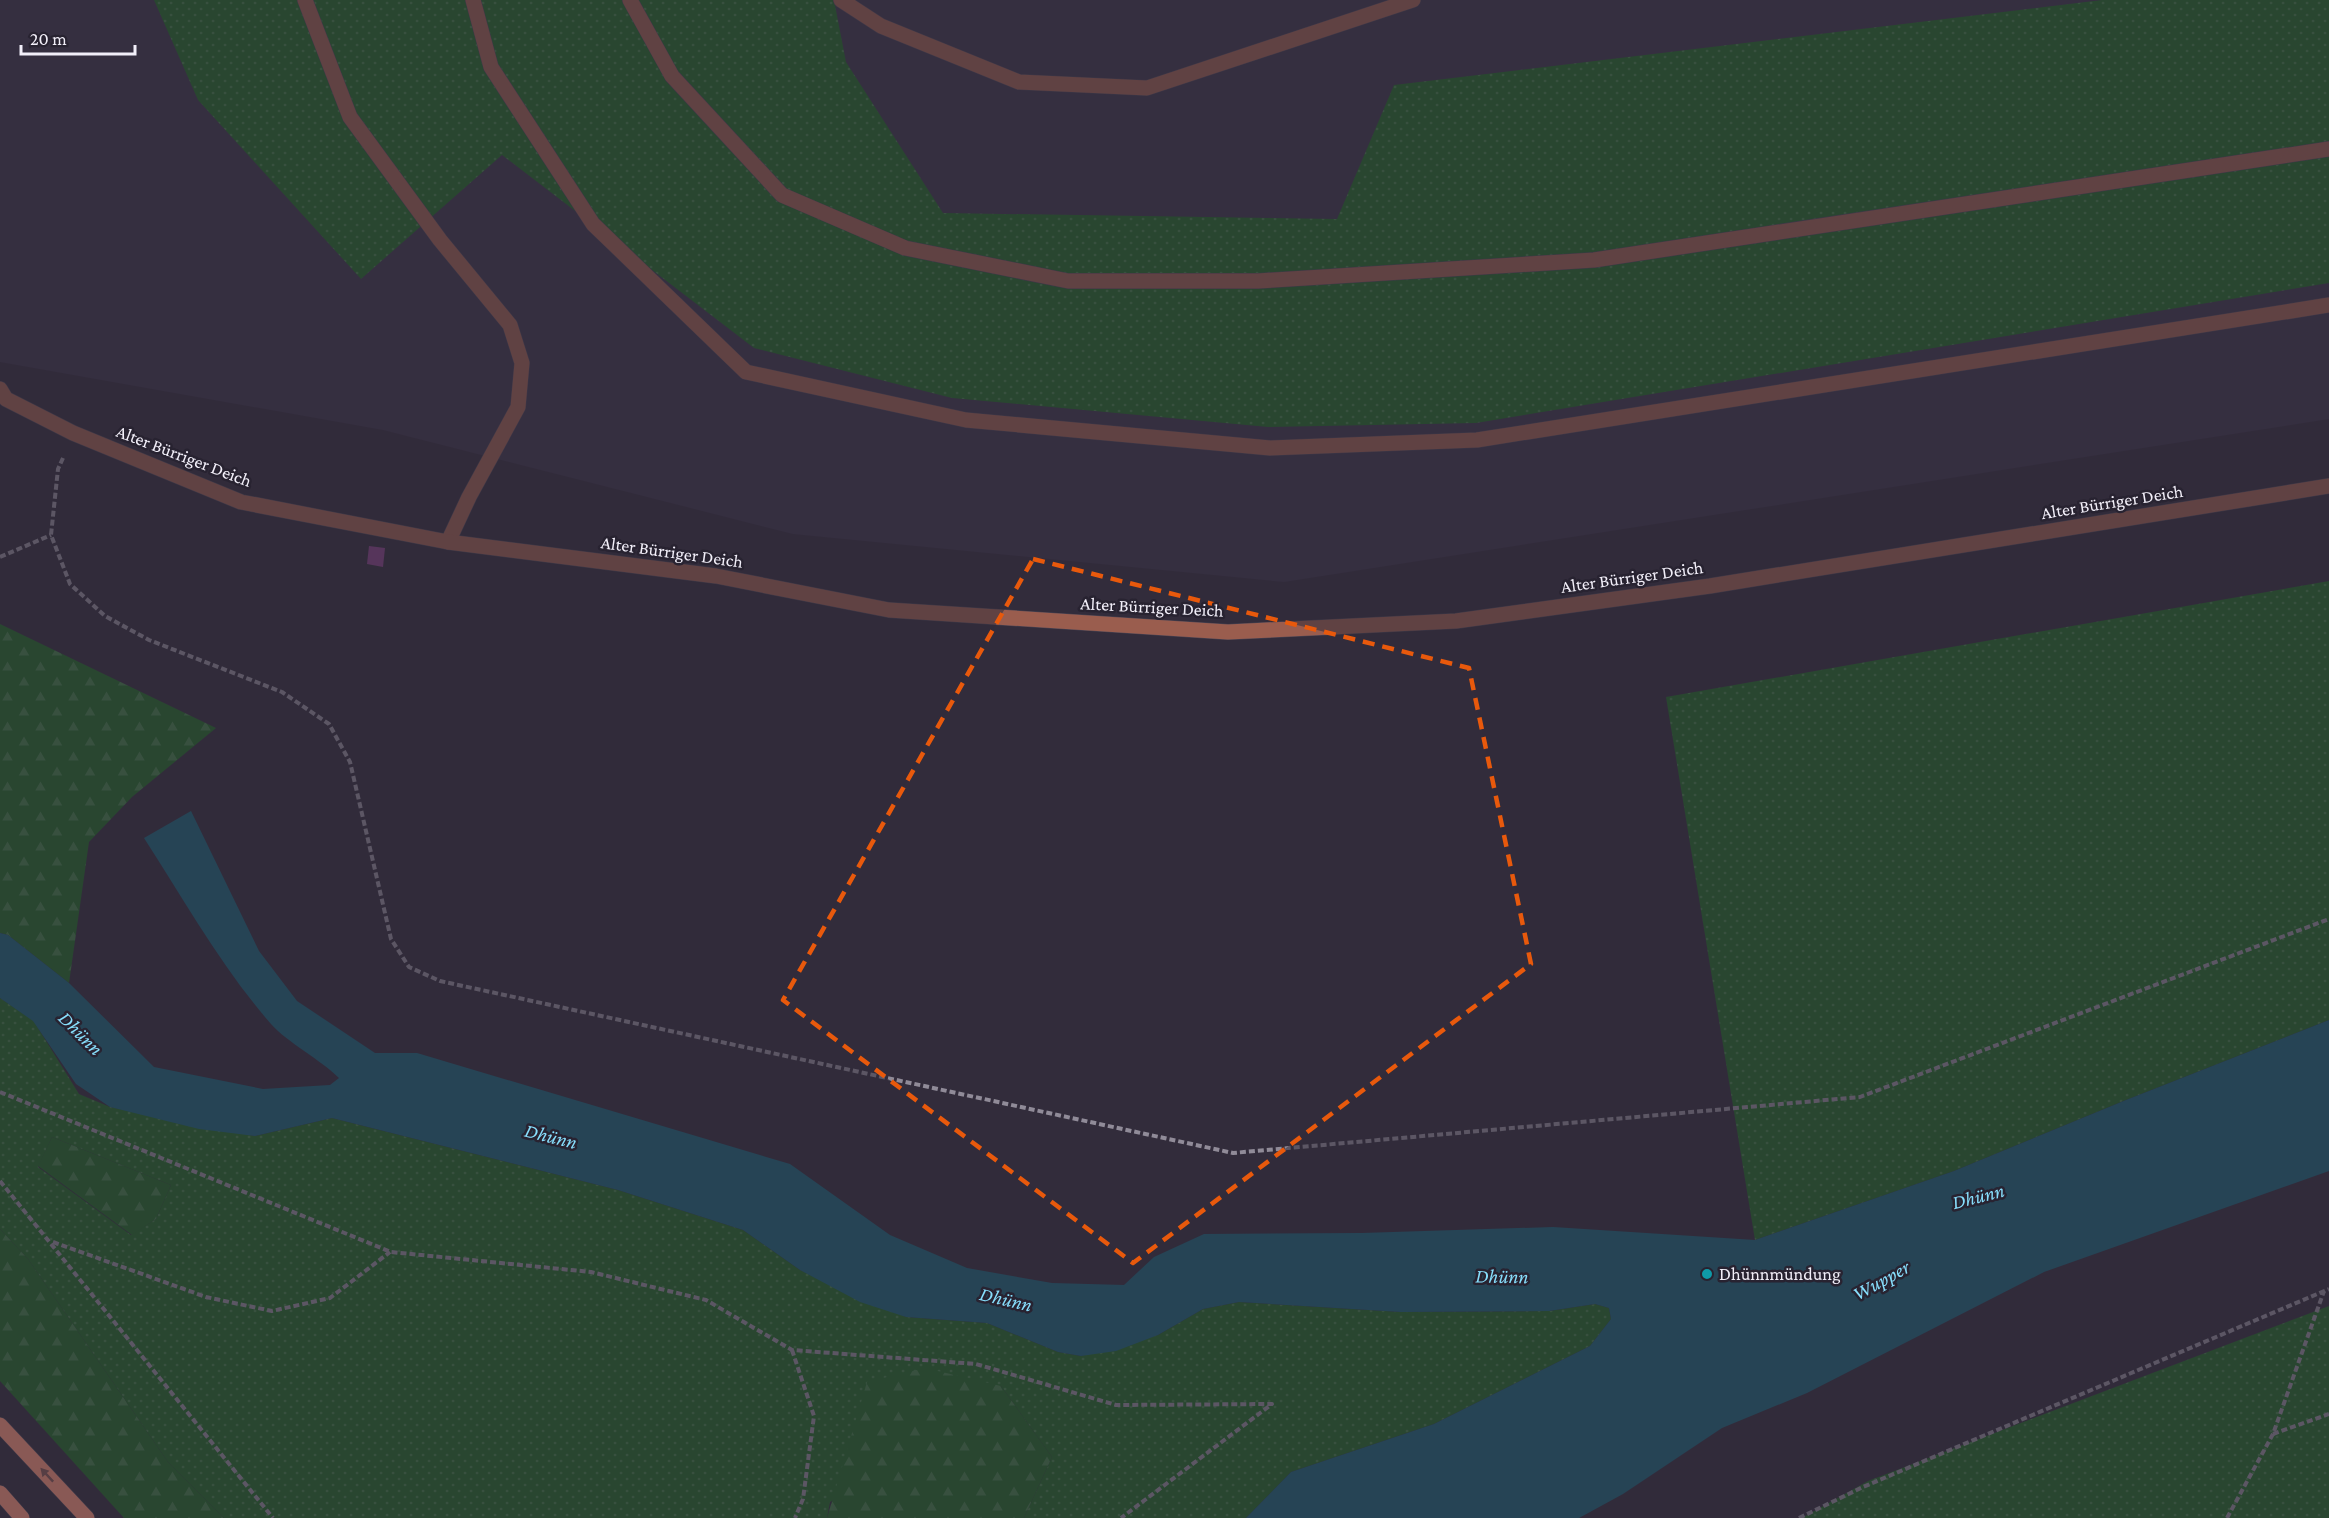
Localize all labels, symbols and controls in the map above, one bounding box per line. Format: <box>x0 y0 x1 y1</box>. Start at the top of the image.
scale bar <box>21 18 135 56</box>
text: 20 m <box>30 29 67 49</box>
street label: Alter Bürriger Deich <box>114 421 255 491</box>
street label: Alter Bürriger Deich <box>2040 481 2185 523</box>
street label: Alter Bürriger Deich <box>600 532 745 572</box>
street label: Alter Bürriger Deich <box>1560 557 1705 597</box>
street label: Alter Bürriger Deich <box>1080 593 1224 621</box>
water label: Dhünn <box>54 1006 108 1060</box>
water label: Dhünn <box>523 1119 579 1153</box>
water label: Dhünn <box>1950 1179 2006 1213</box>
water label: Wupper <box>1849 1255 1915 1305</box>
place label: Dhünnmündung <box>1719 1264 1841 1284</box>
water label: Dhünn <box>1475 1265 1529 1287</box>
marker: Dhünnmündung <box>1700 1267 1714 1281</box>
water label: Dhünn <box>978 1282 1034 1316</box>
one-way arrow <box>41 1468 54 1483</box>

